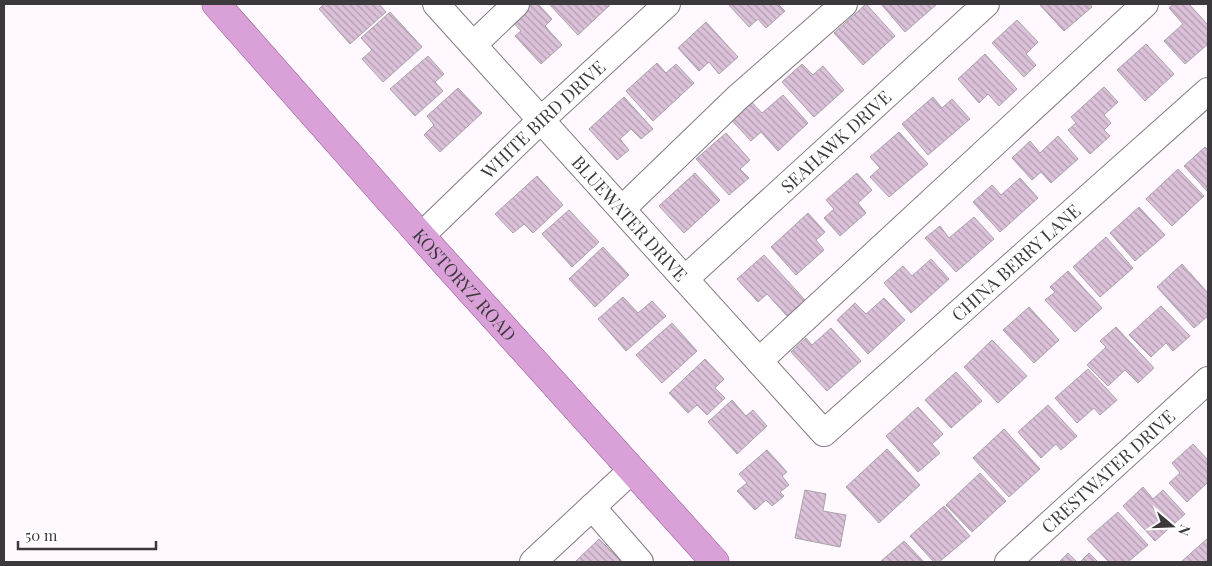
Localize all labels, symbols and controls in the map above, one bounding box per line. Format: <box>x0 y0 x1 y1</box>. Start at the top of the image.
street label: WHITE BIRD DRIVE <box>475 55 610 184</box>
street label: SEAHAWK DRIVE <box>775 85 896 198</box>
street label: BLUEWATER DRIVE <box>567 150 693 286</box>
street label: CHINA BERRY LANE <box>946 199 1085 326</box>
street label: KOSTORYZ ROAD <box>408 223 522 346</box>
street label: CRESTWATER DRIVE <box>1036 404 1180 538</box>
north arrow <box>1147 501 1197 551</box>
scale bar <box>18 518 155 550</box>
text: N <box>1174 523 1195 538</box>
text: 50 m <box>25 525 58 545</box>

